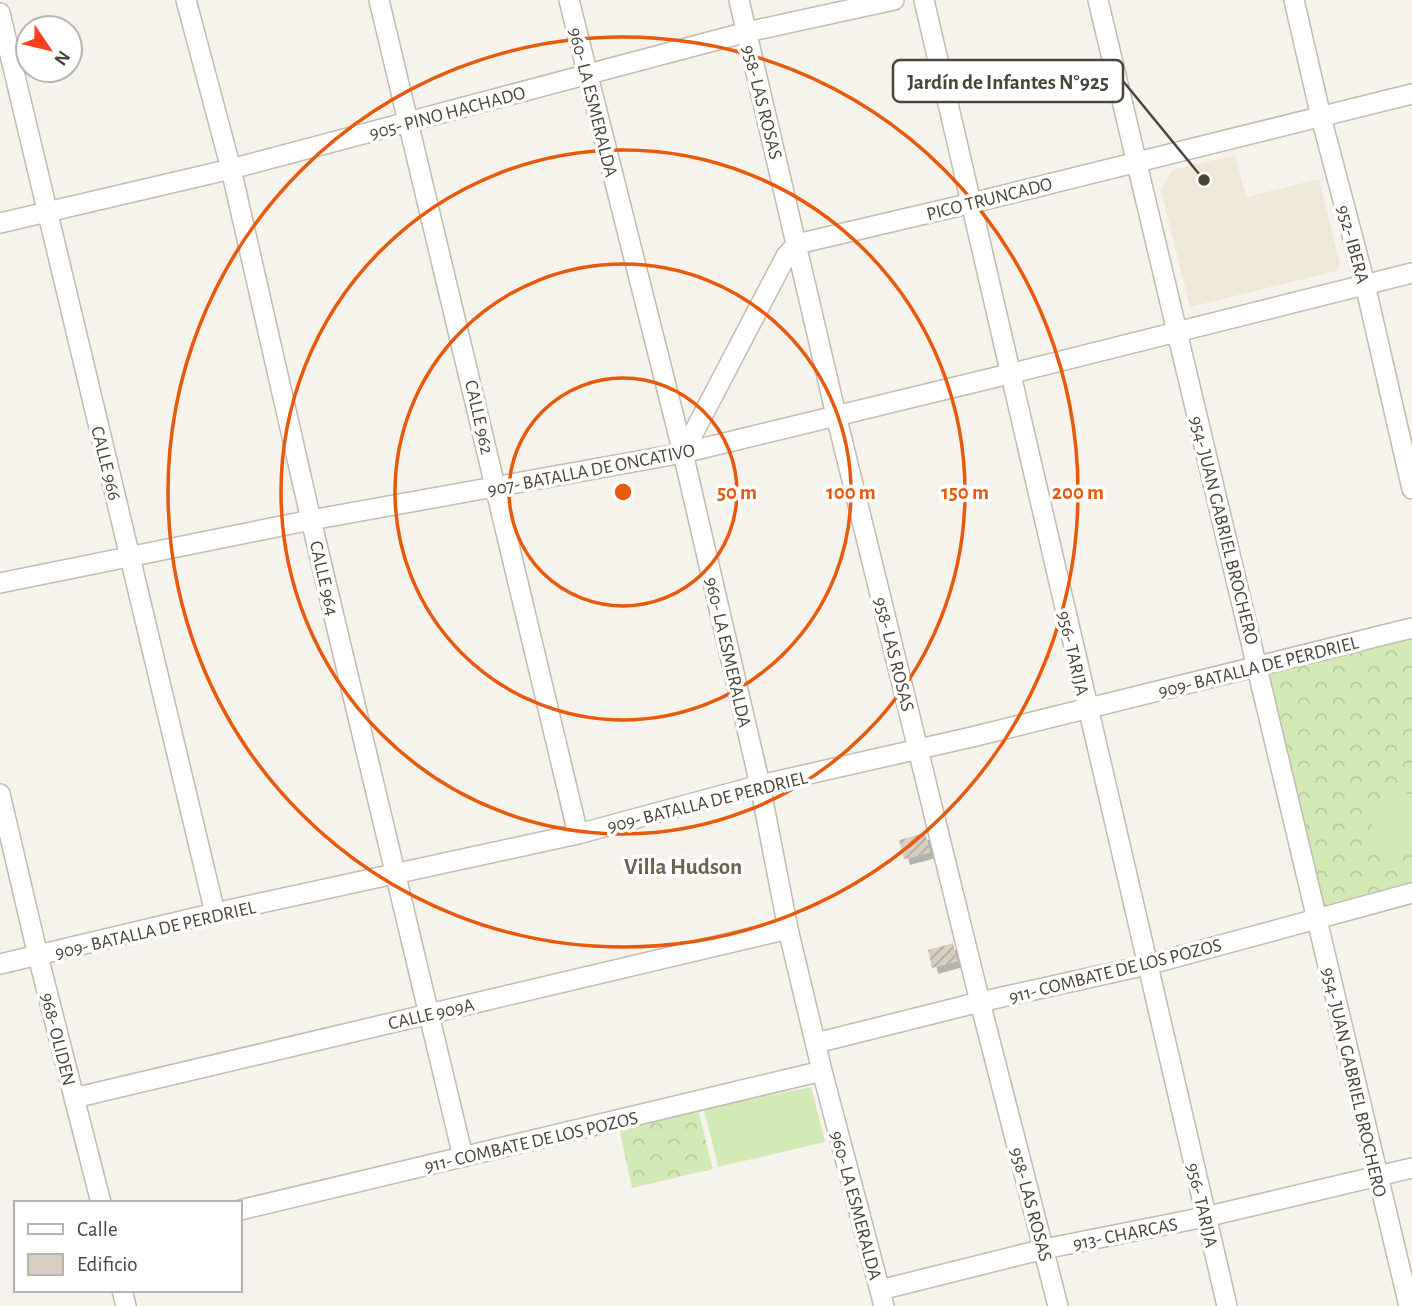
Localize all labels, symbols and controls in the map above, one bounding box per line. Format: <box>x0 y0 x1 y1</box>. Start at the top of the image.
north arrow <box>14 14 84 84</box>
street label: 960- LA ESMERALDA <box>565 26 620 179</box>
street label: 958- LAS ROSAS <box>738 43 785 162</box>
text: N <box>50 47 73 69</box>
callout: Jardín de Infantes N°925 <box>893 60 1123 102</box>
text: Jardín de Infantes N°925 <box>907 72 1109 93</box>
street label: 905- PINO HACHADO <box>367 83 527 143</box>
street label: PICO TRUNCADO <box>925 175 1054 224</box>
street label: 952- IBERA <box>1333 203 1372 286</box>
street label: CALLE 962 <box>461 378 496 457</box>
street label: 954- JUAN GABRIEL BROCHERO <box>1186 414 1261 647</box>
street label: CALLE 966 <box>87 424 124 502</box>
street label: 907- BATALLA DE ONCATIVO <box>486 441 697 500</box>
centre of rings <box>611 480 635 504</box>
text: 50 m <box>717 482 757 503</box>
text: 100 m <box>826 482 876 503</box>
text: 150 m <box>941 482 989 503</box>
text: 200 m <box>1052 482 1104 503</box>
street label: CALLE 964 <box>306 539 341 617</box>
street label: 960- LA ESMERALDA <box>701 575 754 729</box>
street label: 958- LAS ROSAS <box>870 595 917 714</box>
street label: 956- TARIJA <box>1054 609 1092 698</box>
street label: 909- BATALLA DE PERDRIEL <box>1156 633 1360 702</box>
street label: 909- BATALLA DE PERDRIEL <box>605 768 809 837</box>
district label: Villa Hudson <box>624 856 742 879</box>
street label: 909- BATALLA DE PERDRIEL <box>53 898 258 963</box>
street label: 911- COMBATE DE LOS POZOS <box>1007 936 1224 1007</box>
street label: 954- JUAN GABRIEL BROCHERO <box>1318 966 1389 1199</box>
street label: 968- OLIDEN <box>37 991 78 1088</box>
street label: CALLE 909A <box>386 995 476 1034</box>
street label: 911- COMBATE DE LOS POZOS <box>423 1109 640 1176</box>
street label: 960- LA ESMERALDA <box>827 1129 885 1282</box>
street label: 958- LAS ROSAS <box>1006 1145 1055 1263</box>
street label: 956- TARIJA <box>1183 1161 1221 1250</box>
legend <box>14 1201 242 1292</box>
street label: 913- CHARCAS <box>1071 1215 1179 1254</box>
text: Calle <box>77 1219 118 1240</box>
text: Edificio <box>77 1254 138 1275</box>

